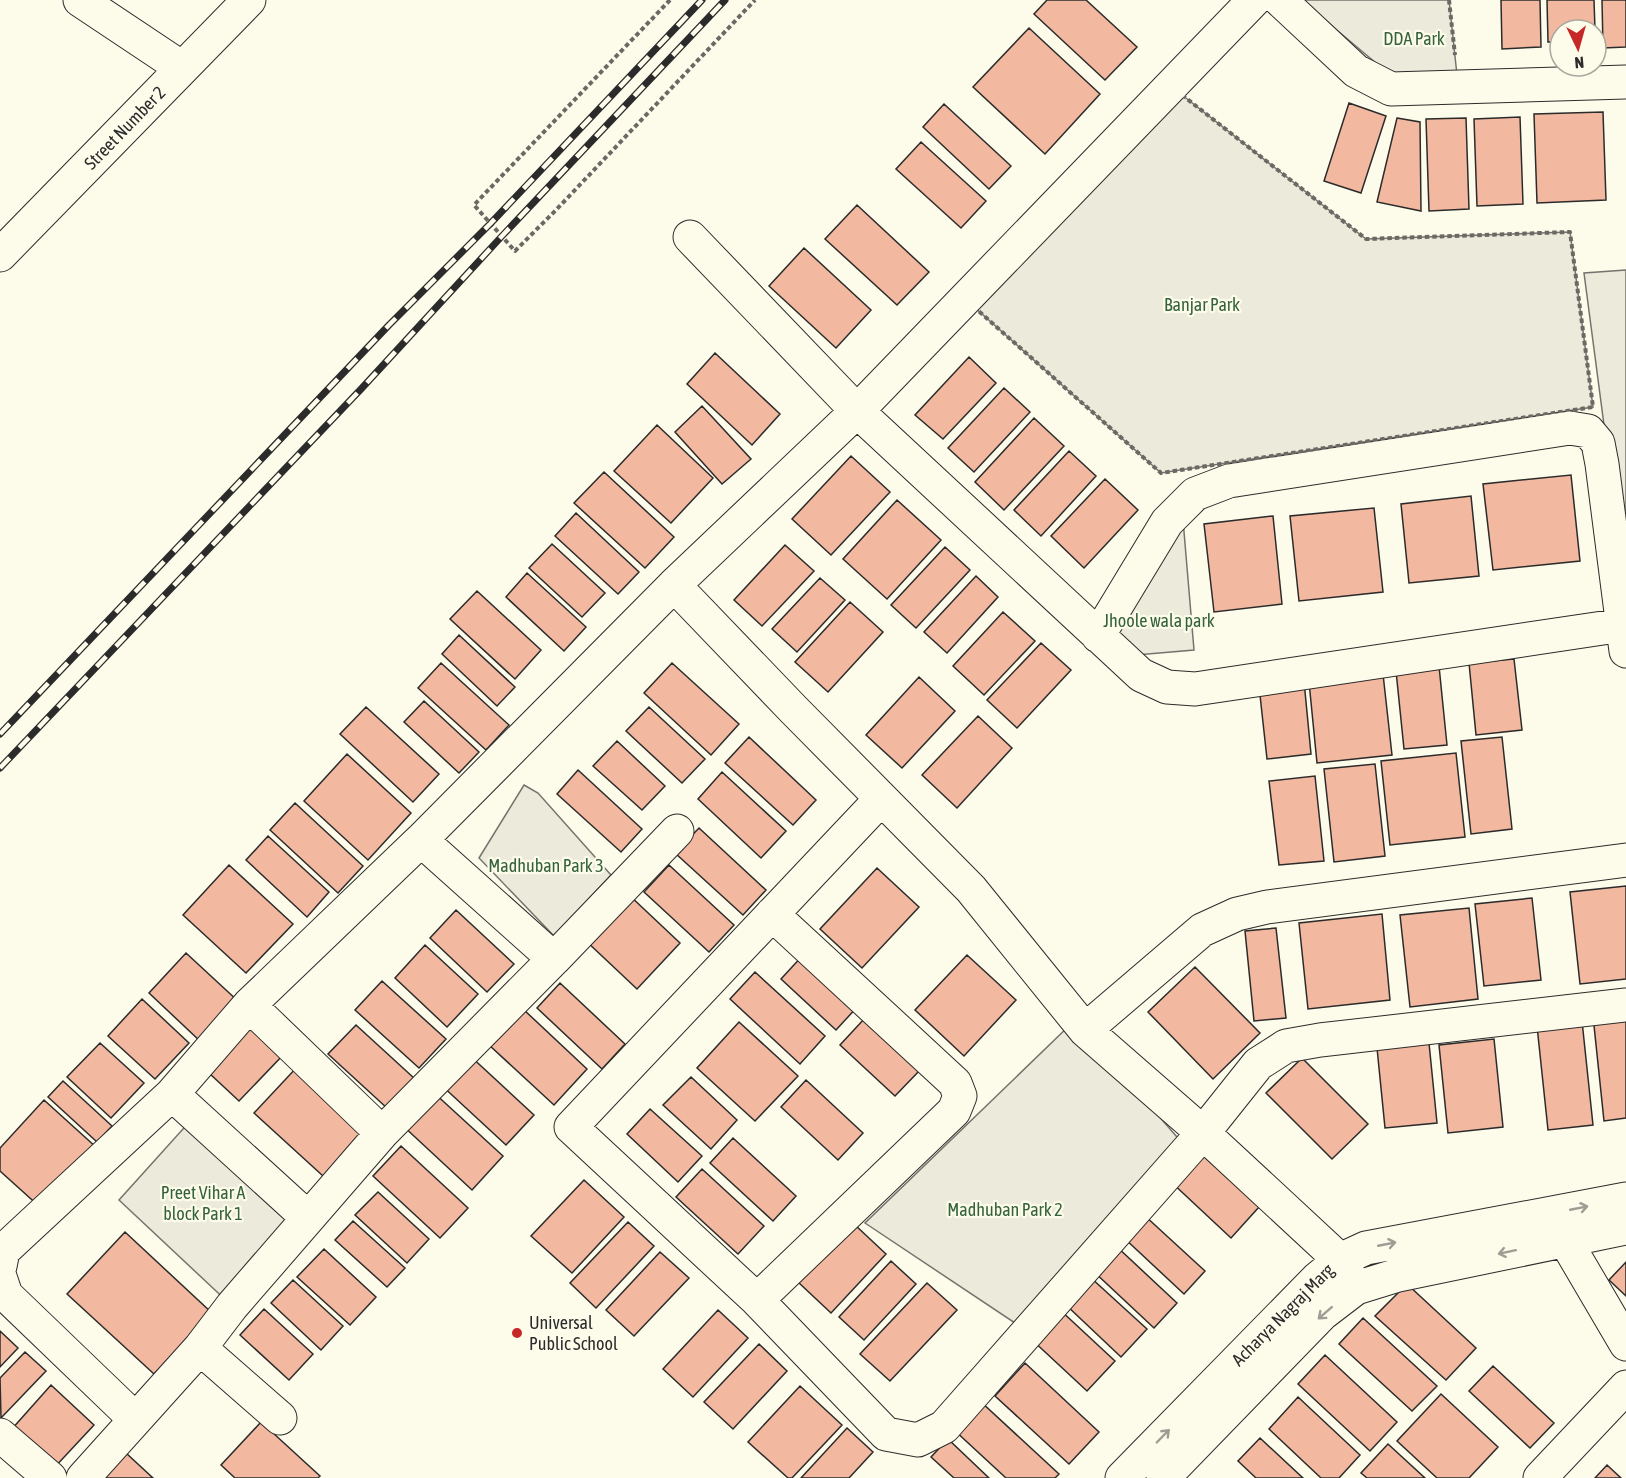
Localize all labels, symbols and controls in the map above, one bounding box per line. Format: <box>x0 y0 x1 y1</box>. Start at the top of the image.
north arrow <box>1548 18 1608 78</box>
park label: DDA Park <box>1383 28 1445 49</box>
text: N <box>1574 54 1585 72</box>
street label: Street Number 2 <box>80 82 169 173</box>
park label: Banjar Park <box>1164 294 1240 315</box>
park label: Jhoole wala park <box>1103 610 1215 631</box>
park label: Madhuban Park 3 <box>488 855 604 876</box>
park label: Preet Vihar A block Park 1 <box>161 1182 246 1224</box>
park label: Madhuban Park 2 <box>947 1199 1063 1220</box>
one-way arrow <box>1568 1202 1588 1213</box>
one-way arrow <box>1377 1238 1396 1249</box>
one-way arrow <box>1498 1247 1517 1258</box>
street label: Acharya Nagraj Marg <box>1227 1259 1338 1370</box>
one-way arrow <box>1318 1306 1333 1320</box>
place label: Universal Public School <box>529 1312 618 1354</box>
marker: Universal Public School <box>510 1326 524 1340</box>
one-way arrow <box>1156 1429 1170 1444</box>

